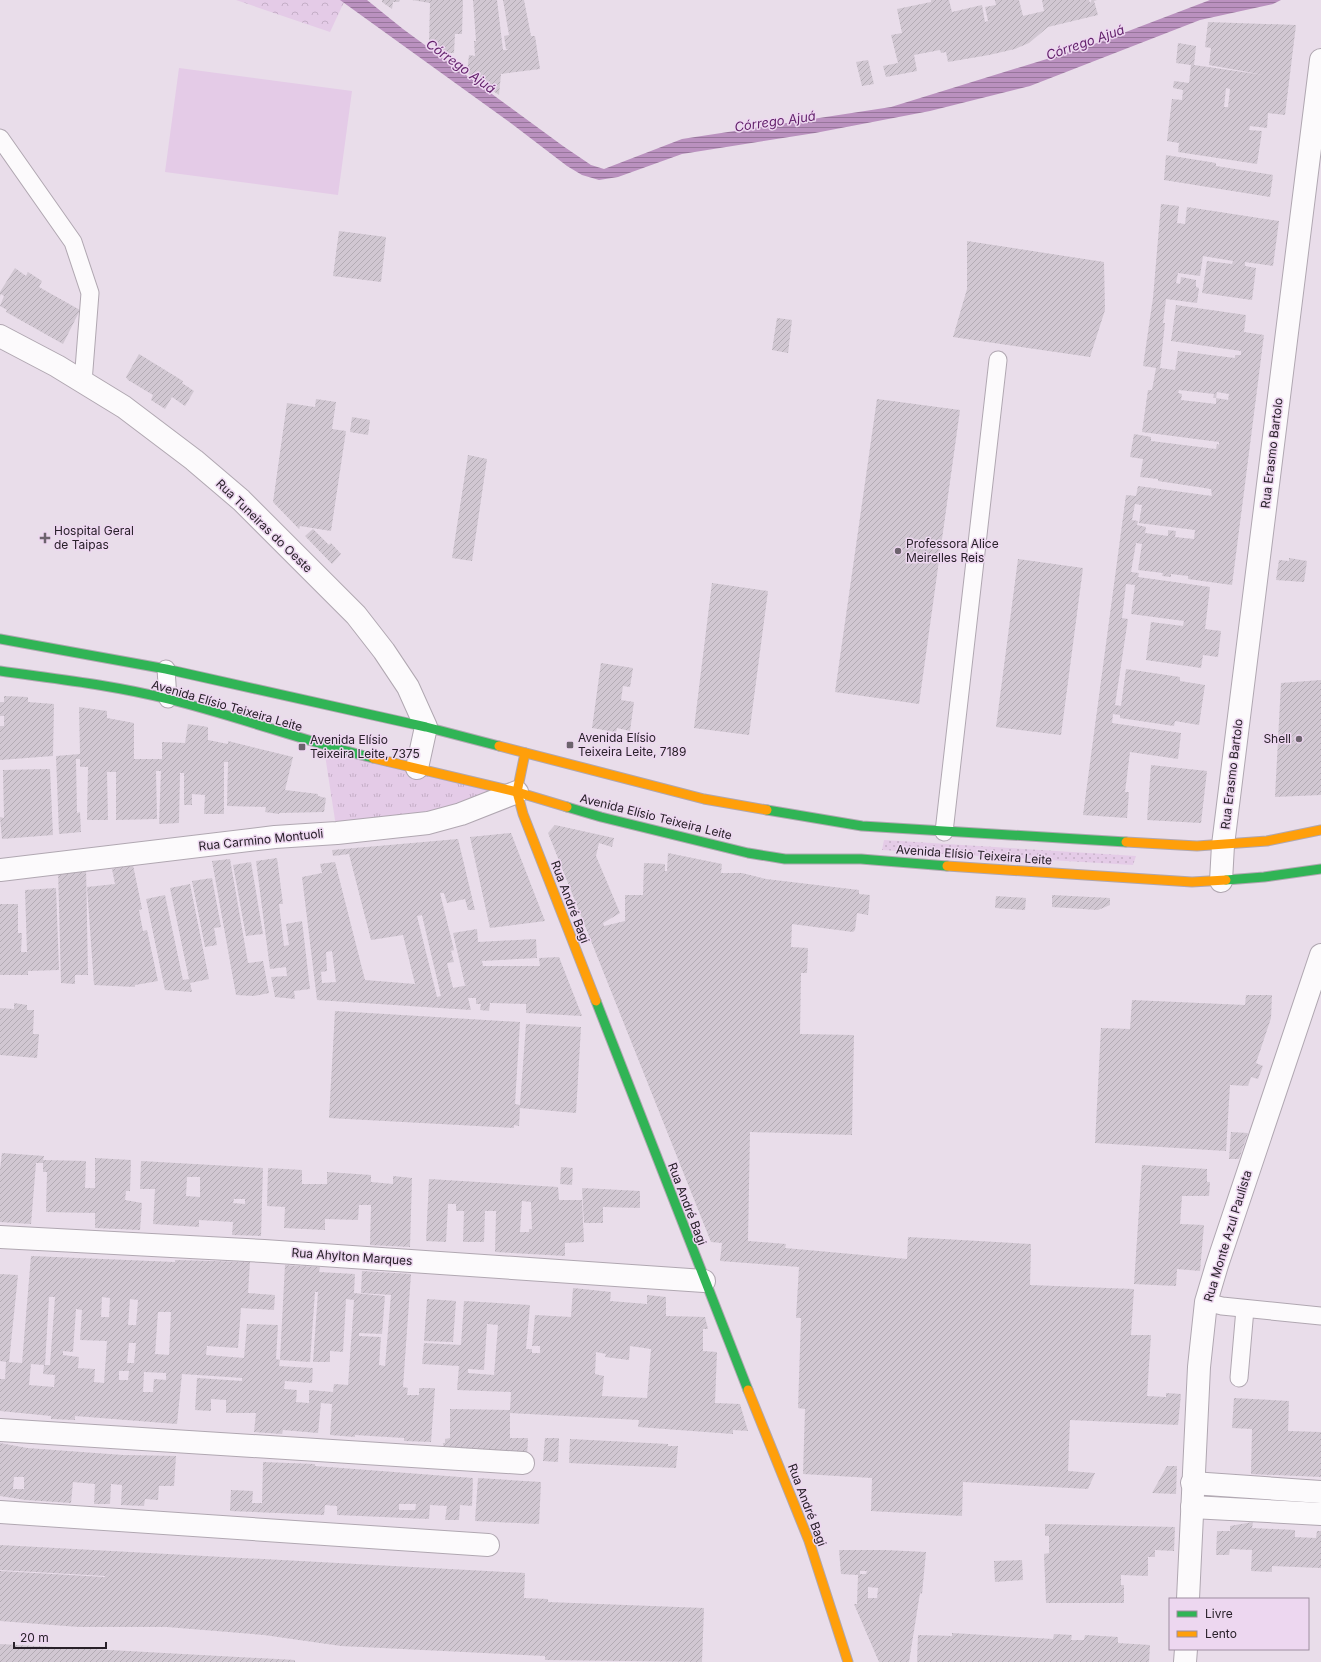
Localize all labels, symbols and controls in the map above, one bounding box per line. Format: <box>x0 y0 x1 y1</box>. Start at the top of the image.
water label: Córrego Ajuá <box>1044 21 1126 63</box>
water label: Córrego Ajuá <box>423 35 499 97</box>
water label: Córrego Ajuá <box>733 107 817 135</box>
street label: Rua Erasmo Bartolo <box>1257 397 1286 509</box>
street label: Rua Tuneiras do Oeste <box>213 476 316 576</box>
place label: Hospital Geral de Taipas <box>54 523 134 552</box>
marker: Hospital Geral de Taipas <box>39 532 51 544</box>
place label: Professora Alice Meirelles Reis <box>906 536 999 565</box>
marker: Professora Alice Meirelles Reis <box>893 546 903 556</box>
street label: Avenida Elísio Teixeira Leite <box>150 677 304 734</box>
street label: Rua Erasmo Bartolo <box>1217 718 1246 830</box>
place label: Avenida Elísio Teixeira Leite, 7189 <box>578 730 686 759</box>
place label: Shell <box>1263 731 1291 746</box>
place label: Avenida Elísio Teixeira Leite, 7375 <box>310 732 420 761</box>
marker: Shell <box>1294 734 1304 744</box>
marker: Avenida Elísio Teixeira Leite, 7189 <box>565 740 575 750</box>
marker: Avenida Elísio Teixeira Leite, 7375 <box>297 742 307 752</box>
street label: Avenida Elísio Teixeira Leite <box>578 790 734 843</box>
street label: Rua Carmino Montuoli <box>198 825 324 854</box>
street label: Avenida Elísio Teixeira Leite <box>896 842 1053 867</box>
street label: Rua André Bagi <box>548 858 593 945</box>
street label: Rua André Bagi <box>665 1160 710 1247</box>
street label: Rua Monte Azul Paulista <box>1200 1168 1255 1304</box>
street label: Rua Ahylton Marques <box>291 1245 413 1268</box>
street label: Rua André Bagi <box>785 1461 830 1548</box>
legend <box>1169 1598 1309 1650</box>
text: Livre <box>1205 1606 1233 1621</box>
scale bar <box>14 1624 106 1650</box>
text: Lento <box>1205 1626 1237 1641</box>
text: 20 m <box>20 1630 49 1645</box>

